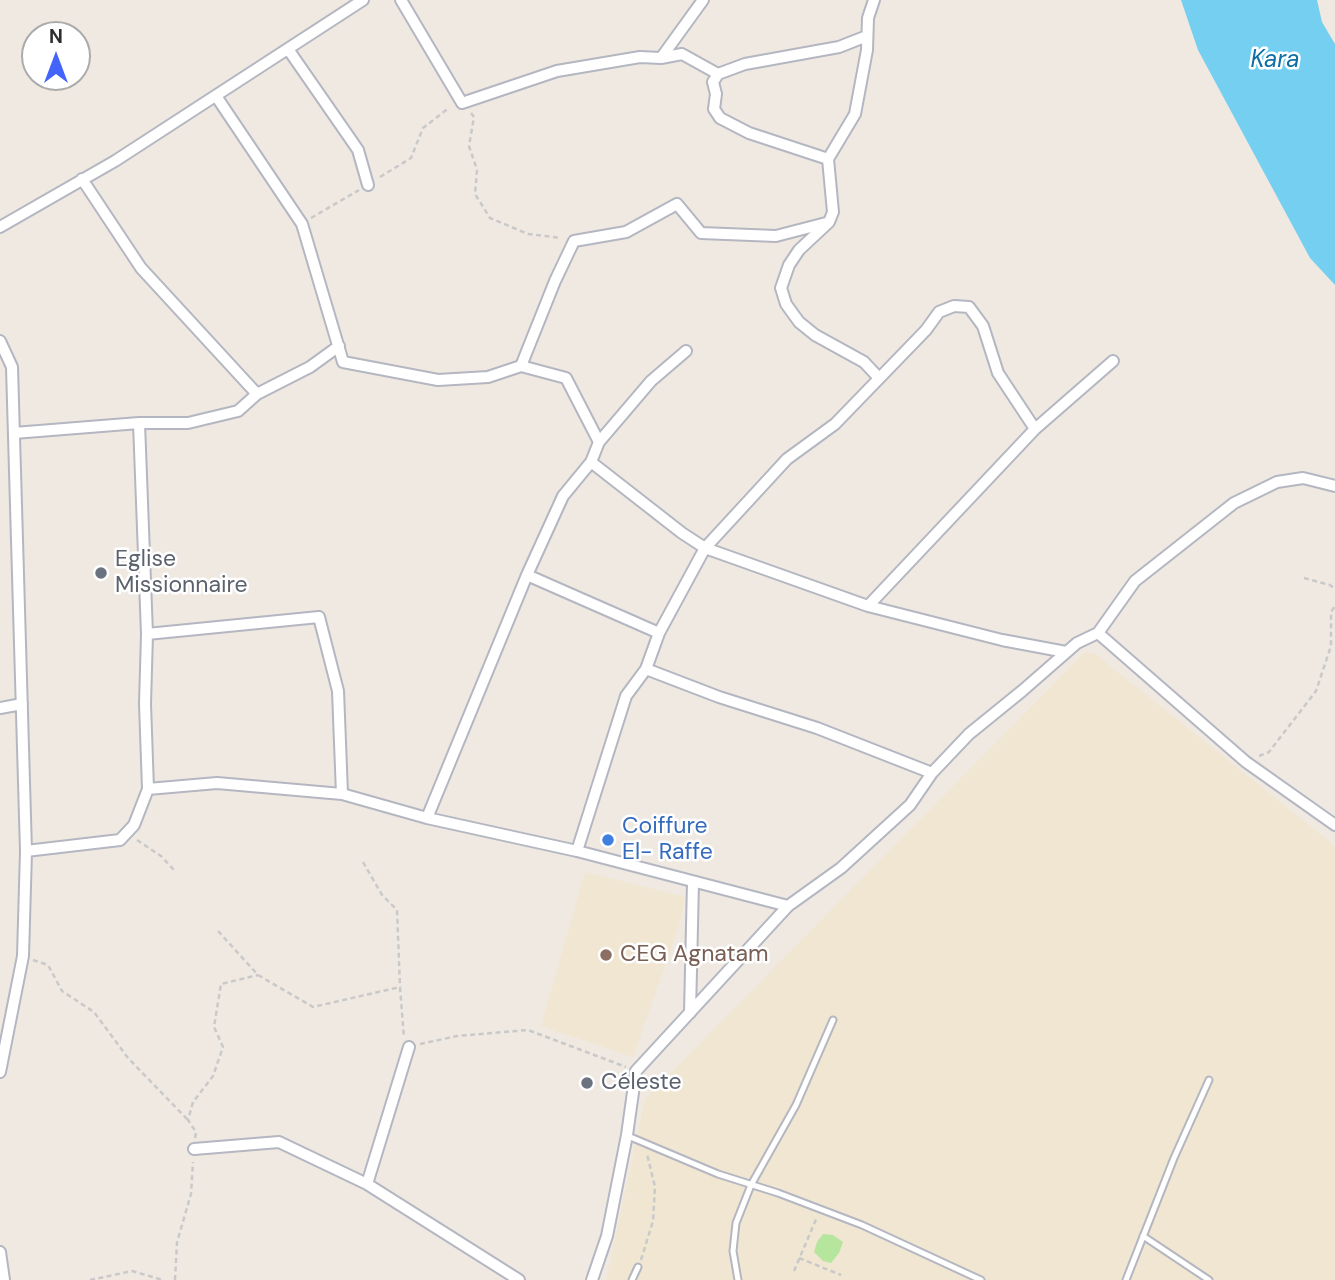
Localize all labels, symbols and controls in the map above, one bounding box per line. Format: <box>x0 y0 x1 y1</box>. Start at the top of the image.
north arrow <box>21 21 91 91</box>
text: N <box>49 24 63 49</box>
water label: Kara <box>1250 47 1300 75</box>
place label: Eglise Missionnaire <box>115 546 248 600</box>
marker: Eglise Missionnaire <box>93 565 109 581</box>
place label: Coiffure El- Raffe <box>622 813 713 867</box>
marker: Coiffure El- Raffe <box>600 832 616 848</box>
place label: CEG Agnatam <box>620 941 769 969</box>
marker: CEG Agnatam <box>598 947 614 963</box>
place label: Céleste <box>601 1069 682 1097</box>
marker: Céleste <box>579 1075 595 1091</box>

